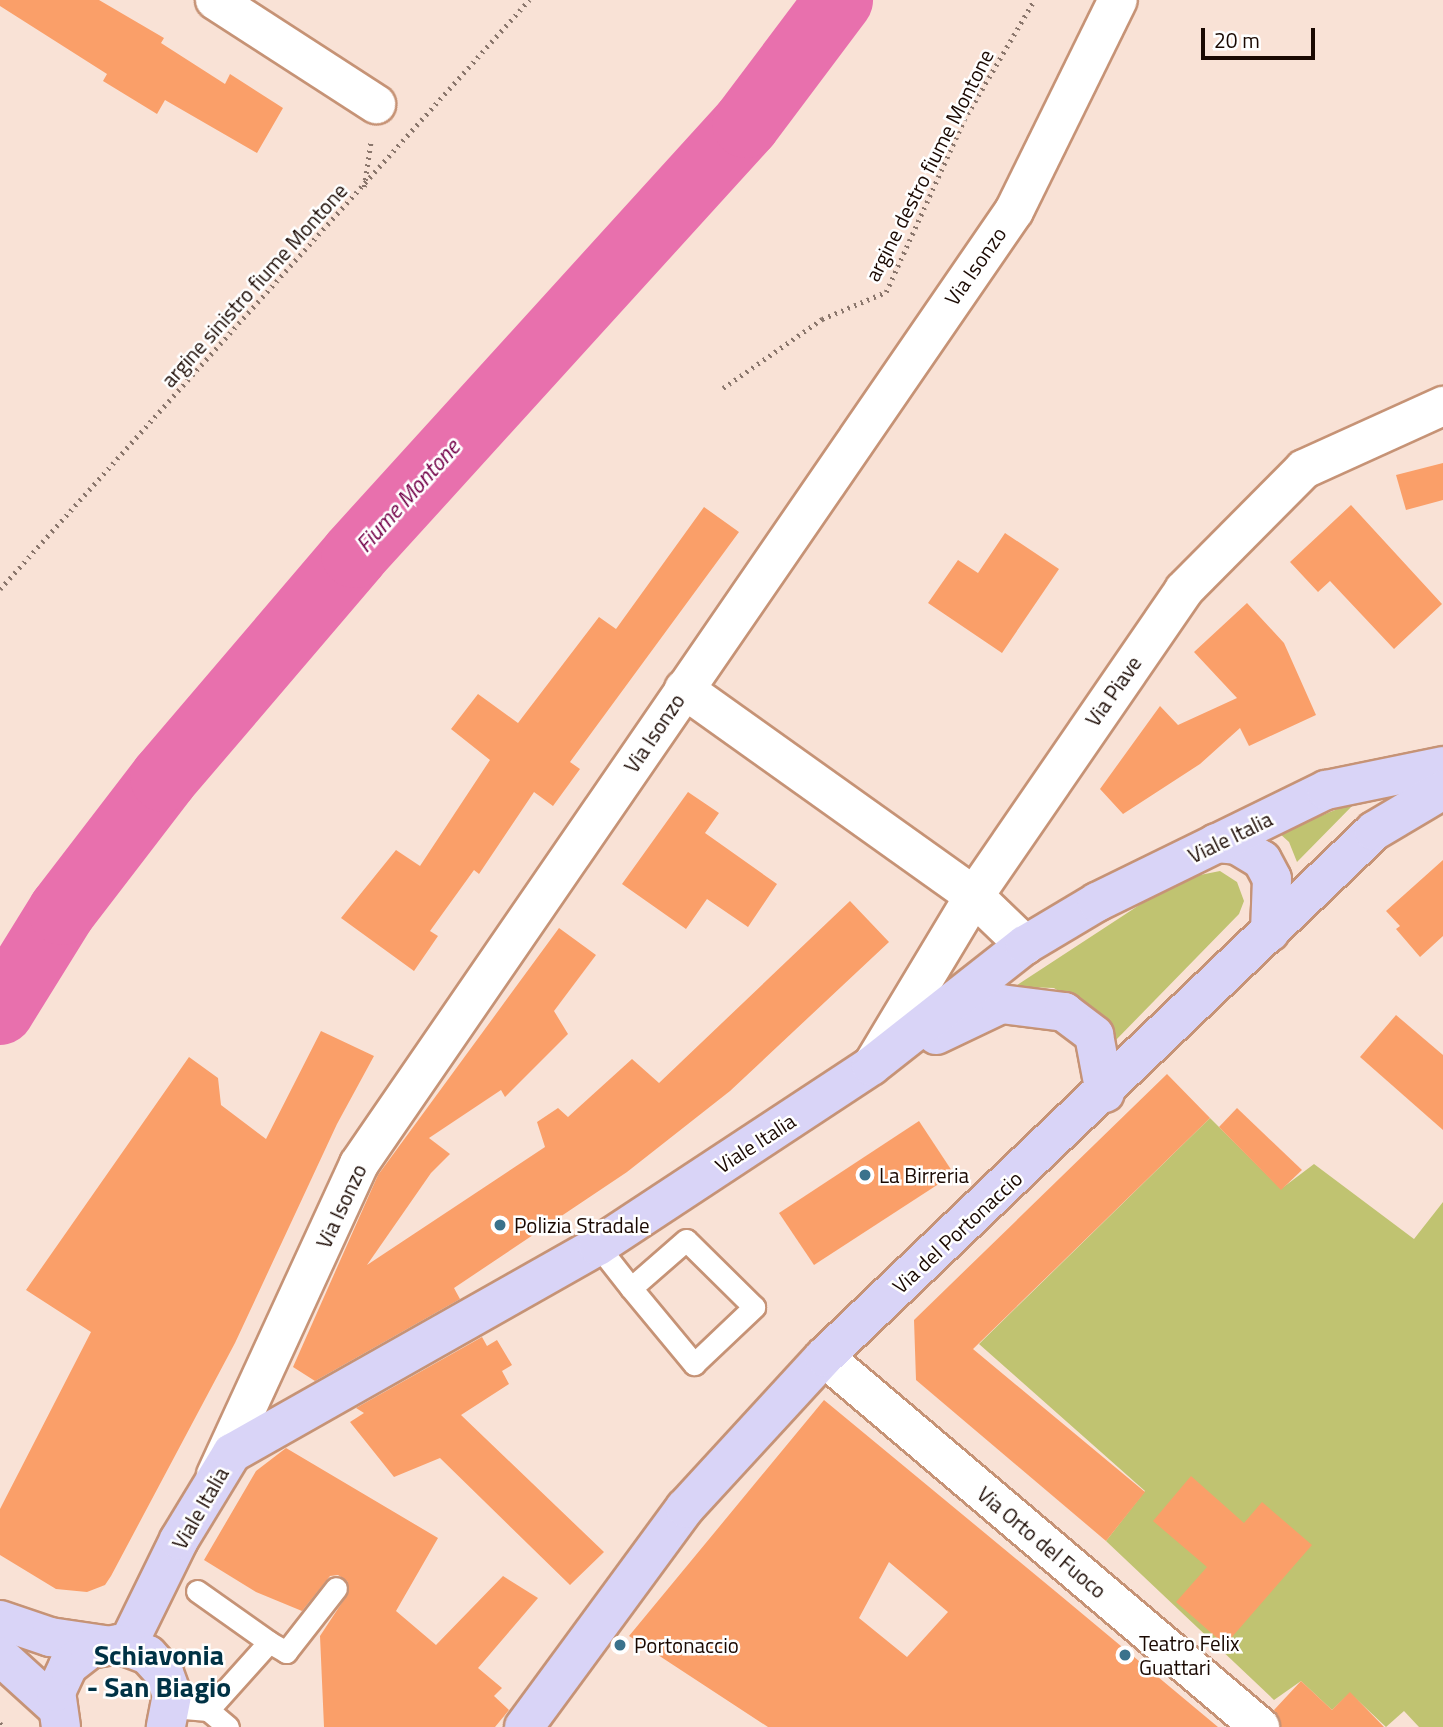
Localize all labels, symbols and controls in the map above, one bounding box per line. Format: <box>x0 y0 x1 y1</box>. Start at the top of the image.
scale bar <box>1205 14 1319 58</box>
text: 20 m <box>1214 24 1260 56</box>
street label: argine destro fiume Montone <box>859 45 999 285</box>
street label: argine sinistro fiume Montone <box>156 178 352 392</box>
street label: Via Isonzo <box>939 222 1011 310</box>
water label: Fiume Montone <box>350 434 466 558</box>
street label: Via Piave <box>1080 651 1146 731</box>
street label: Via Isonzo <box>618 689 690 777</box>
street label: Viale Italia <box>1184 806 1276 868</box>
street label: Viale Italia <box>710 1108 800 1178</box>
street label: Via Isonzo <box>311 1160 371 1252</box>
place label: La Birreria <box>879 1162 969 1188</box>
street label: Via del Portonaccio <box>887 1165 1027 1299</box>
marker: La Birreria <box>857 1167 873 1183</box>
place label: Polizia Stradale <box>514 1212 650 1238</box>
marker: Polizia Stradale <box>492 1217 508 1233</box>
street label: Viale Italia <box>166 1463 234 1553</box>
street label: Via Orto del Fuoco <box>972 1481 1112 1603</box>
place label: Teatro Felix Guattari <box>1139 1630 1240 1680</box>
place label: Portonaccio <box>634 1632 739 1658</box>
marker: Portonaccio <box>612 1637 628 1653</box>
district label: Schiavonia - San Biagio <box>87 1638 231 1704</box>
marker: Teatro Felix Guattari <box>1117 1647 1133 1663</box>

